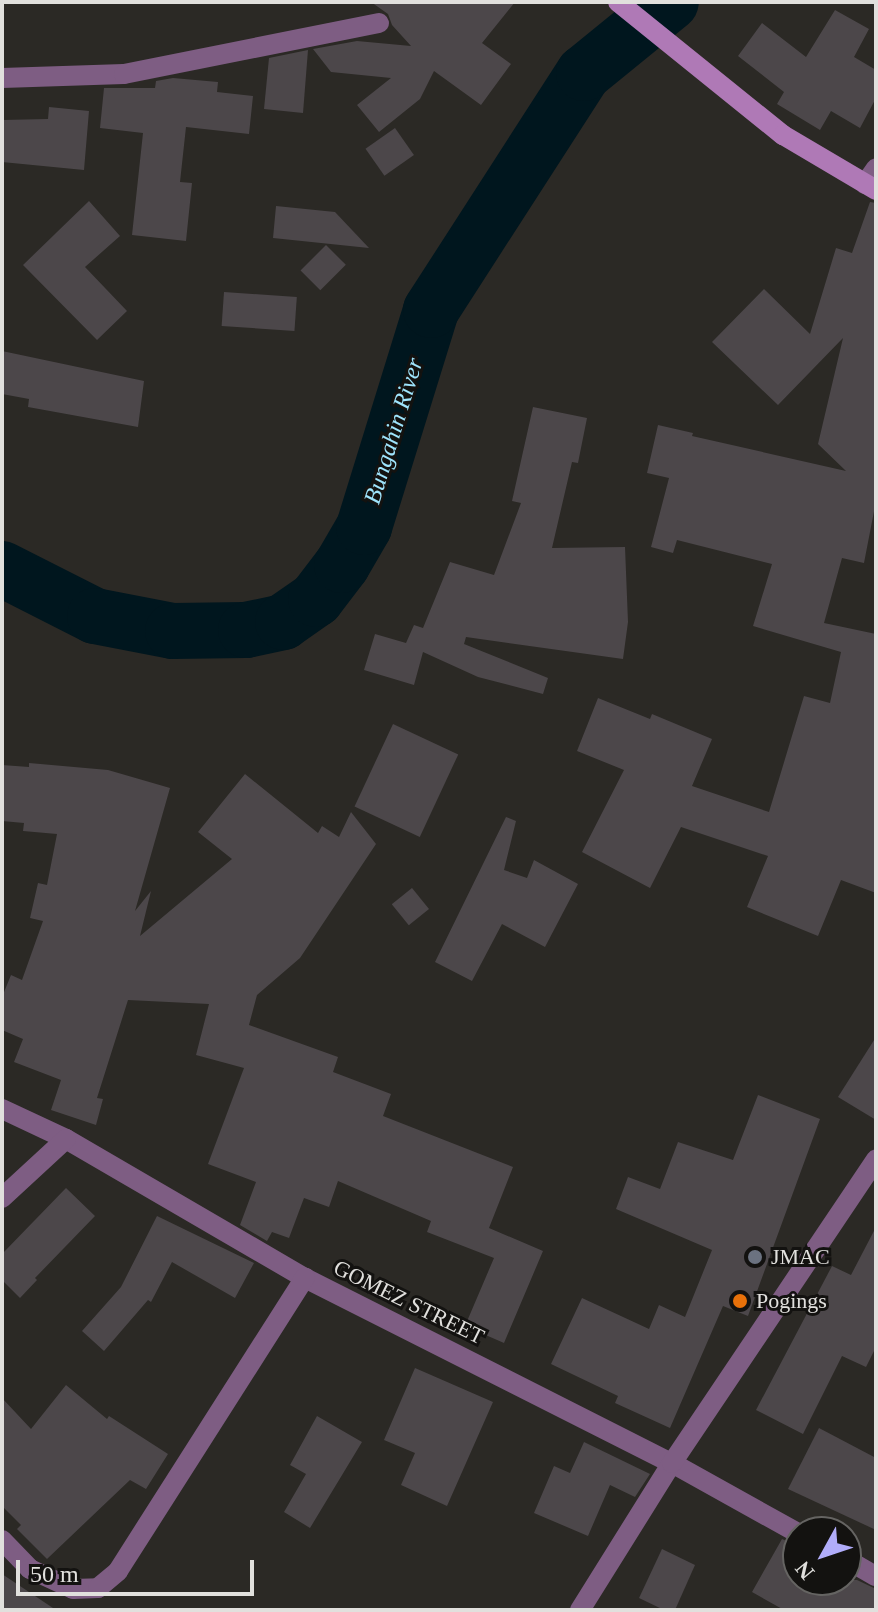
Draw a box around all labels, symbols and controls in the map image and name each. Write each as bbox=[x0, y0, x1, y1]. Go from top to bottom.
water label: Bungahin River bbox=[358, 354, 430, 508]
place label: JMAC bbox=[771, 1244, 830, 1270]
marker: JMAC bbox=[746, 1248, 764, 1266]
street label: GOMEZ STREET bbox=[329, 1254, 489, 1350]
place label: Pogings bbox=[756, 1288, 827, 1314]
marker: Pogings bbox=[731, 1292, 749, 1310]
north arrow bbox=[782, 1516, 862, 1596]
scale bar bbox=[20, 1544, 258, 1594]
text: N bbox=[790, 1556, 819, 1585]
text: 50 m bbox=[30, 1561, 79, 1587]

